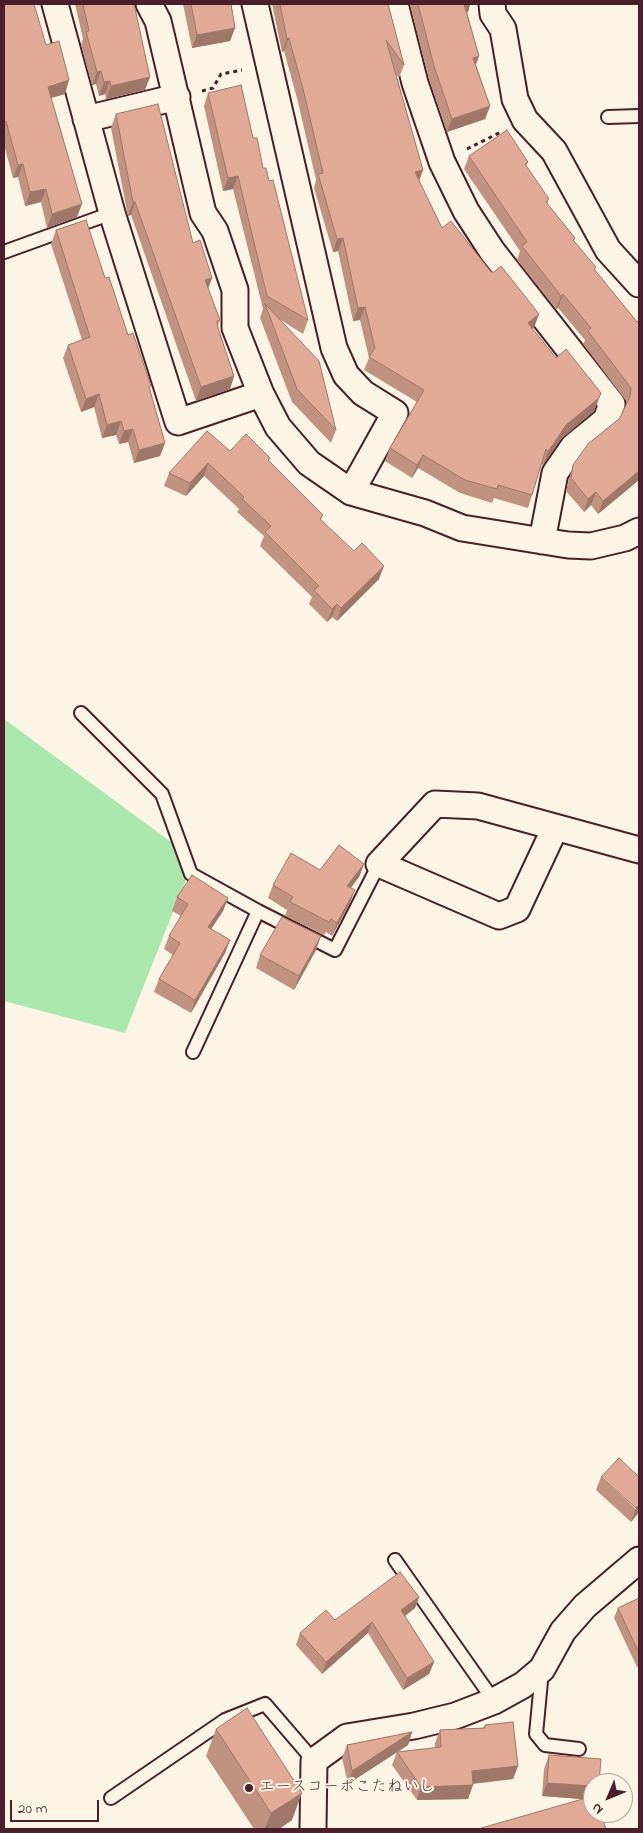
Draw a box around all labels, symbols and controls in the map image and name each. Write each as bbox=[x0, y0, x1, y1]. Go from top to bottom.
north arrow bbox=[583, 1773, 633, 1823]
place label: エースコーポこたねいし bbox=[259, 1778, 435, 1798]
marker: エースコーポこたねいし bbox=[243, 1782, 255, 1794]
scale bar bbox=[12, 1790, 101, 1822]
text: N bbox=[587, 1797, 609, 1819]
text: 20 m bbox=[18, 1798, 47, 1820]

